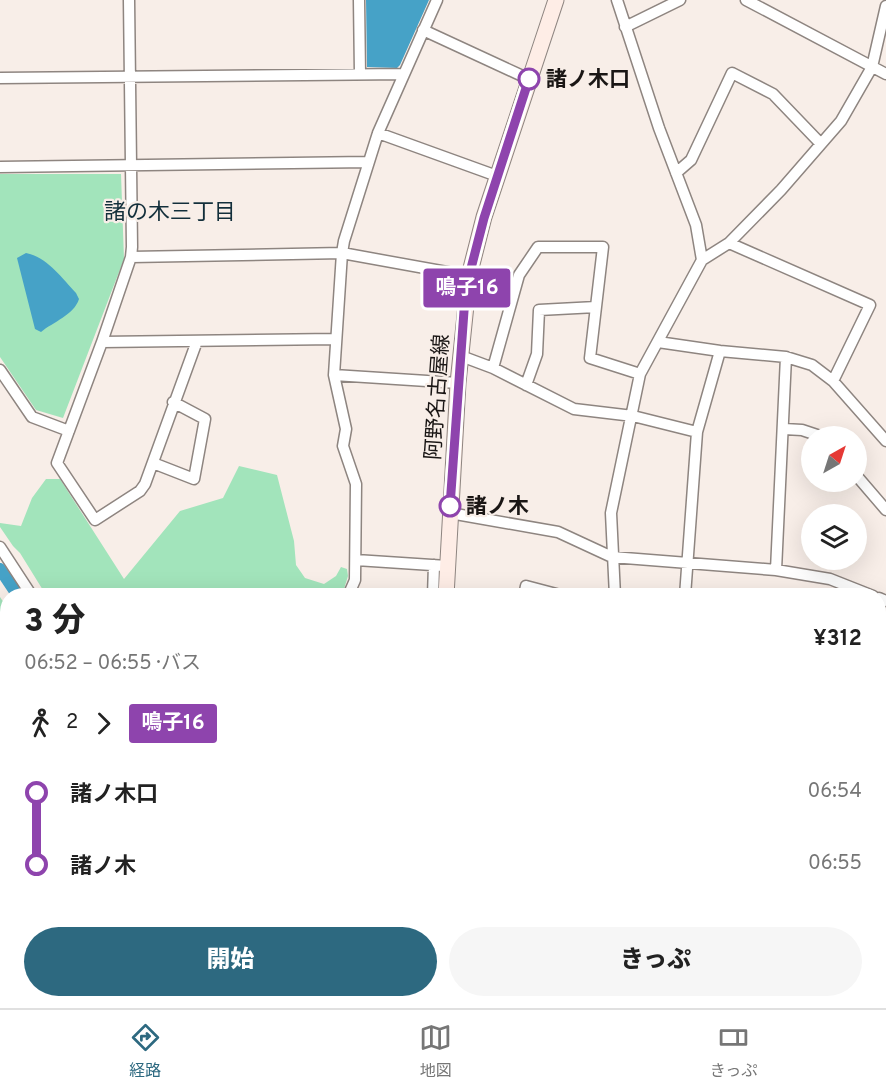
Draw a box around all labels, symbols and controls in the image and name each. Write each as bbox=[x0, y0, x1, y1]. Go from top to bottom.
place label: 諸ノ木口 bbox=[546, 67, 630, 94]
marker: 諸ノ木口 bbox=[518, 68, 540, 90]
district label: 諸の木三丁目 bbox=[104, 200, 236, 227]
line badge: 鳴子16 bbox=[425, 268, 509, 308]
text: 鳴子16 bbox=[435, 275, 499, 302]
street label: 阿野名古屋線 bbox=[421, 333, 456, 461]
north arrow bbox=[801, 426, 867, 492]
map controls bbox=[801, 426, 867, 570]
place label: 諸ノ木 bbox=[466, 494, 529, 521]
marker: 諸ノ木 bbox=[439, 495, 461, 517]
button: layers bbox=[801, 504, 867, 570]
text: 3 分 bbox=[24, 602, 85, 644]
text: ¥312 bbox=[813, 626, 862, 653]
text: 06:52 – 06:55 · バス bbox=[24, 651, 201, 677]
icon: walk bbox=[24, 707, 57, 740]
icon: forward bbox=[87, 707, 120, 740]
text: 2 bbox=[66, 710, 78, 736]
text: 鳴子16 bbox=[141, 710, 205, 737]
text: 06:54 bbox=[807, 779, 862, 805]
text: 諸ノ木口 bbox=[70, 782, 158, 809]
text: 06:55 bbox=[808, 851, 862, 877]
text: 諸ノ木 bbox=[70, 854, 136, 881]
button: 開始 bbox=[24, 927, 437, 996]
button: きっぷ bbox=[449, 927, 862, 996]
tab: 経路 bbox=[129, 1021, 162, 1082]
tab: 地図 bbox=[419, 1021, 452, 1082]
tab: きっぷ bbox=[710, 1021, 757, 1082]

